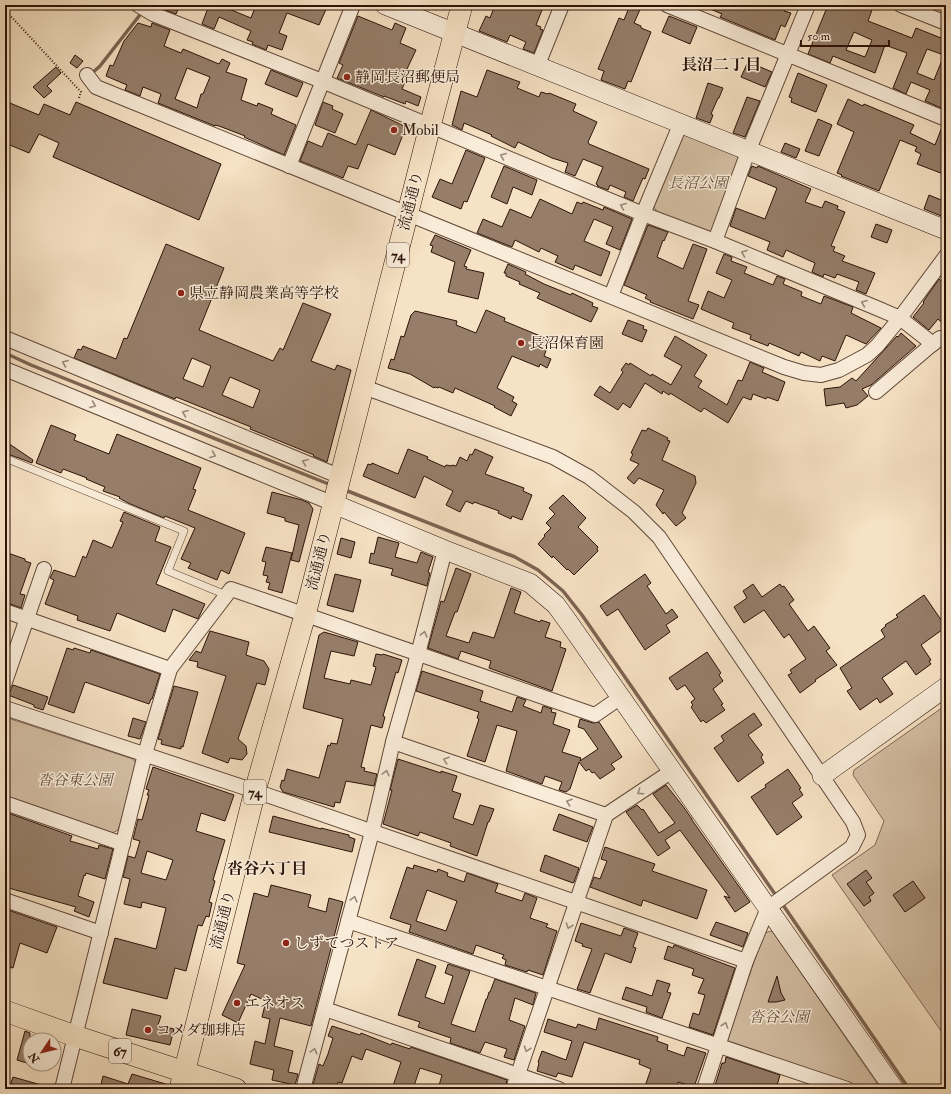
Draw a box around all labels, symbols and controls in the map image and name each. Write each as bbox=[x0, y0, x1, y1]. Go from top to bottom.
scale bar bbox=[801, 22, 889, 48]
text: 50 m bbox=[807, 29, 831, 44]
district label: 長沼二丁目 bbox=[681, 55, 761, 75]
place label: 静岡長沼郵便局 bbox=[355, 68, 460, 87]
marker: 静岡長沼郵便局 bbox=[342, 72, 352, 82]
place label: Mobil bbox=[402, 121, 439, 140]
marker: Mobil bbox=[389, 125, 399, 135]
one-way arrow bbox=[499, 153, 507, 161]
street label: 流通通り bbox=[395, 170, 427, 232]
park label: 長沼公園 bbox=[668, 174, 731, 193]
one-way arrow bbox=[620, 202, 627, 210]
road number: 74 bbox=[387, 243, 409, 267]
one-way arrow bbox=[741, 250, 749, 258]
place label: 県立静岡農業高等学校 bbox=[189, 284, 339, 303]
marker: 県立静岡農業高等学校 bbox=[176, 288, 186, 298]
one-way arrow bbox=[861, 299, 868, 307]
place label: 長沼保育園 bbox=[529, 334, 604, 353]
marker: 長沼保育園 bbox=[516, 338, 526, 348]
one-way arrow bbox=[61, 360, 69, 368]
one-way arrow bbox=[89, 401, 96, 409]
one-way arrow bbox=[181, 409, 188, 417]
one-way arrow bbox=[210, 450, 217, 458]
one-way arrow bbox=[301, 459, 308, 467]
street label: 流通通り bbox=[303, 530, 335, 592]
one-way arrow bbox=[419, 630, 427, 637]
one-way arrow bbox=[443, 756, 450, 765]
one-way arrow bbox=[381, 769, 390, 776]
park label: 沓谷東公園 bbox=[37, 771, 115, 790]
road number: 74 bbox=[244, 780, 266, 804]
one-way arrow bbox=[637, 788, 644, 795]
one-way arrow bbox=[566, 799, 573, 807]
district label: 沓谷六丁目 bbox=[227, 859, 307, 879]
street label: 流通通り bbox=[207, 889, 239, 951]
one-way arrow bbox=[349, 895, 358, 902]
one-way arrow bbox=[565, 923, 573, 930]
place label: しずてつストア bbox=[294, 934, 399, 953]
marker: しずてつストア bbox=[281, 938, 291, 948]
place label: エネオス bbox=[245, 994, 305, 1013]
marker: エネオス bbox=[232, 998, 242, 1008]
park label: 沓谷公園 bbox=[749, 1008, 812, 1027]
place label: コメダ珈琲店 bbox=[156, 1021, 246, 1040]
one-way arrow bbox=[720, 1022, 728, 1029]
marker: コメダ珈琲店 bbox=[143, 1025, 153, 1035]
north arrow bbox=[22, 1032, 62, 1072]
road number: 67 bbox=[109, 1039, 131, 1063]
one-way arrow bbox=[523, 1046, 532, 1053]
one-way arrow bbox=[309, 1048, 317, 1055]
text: N bbox=[25, 1049, 43, 1066]

